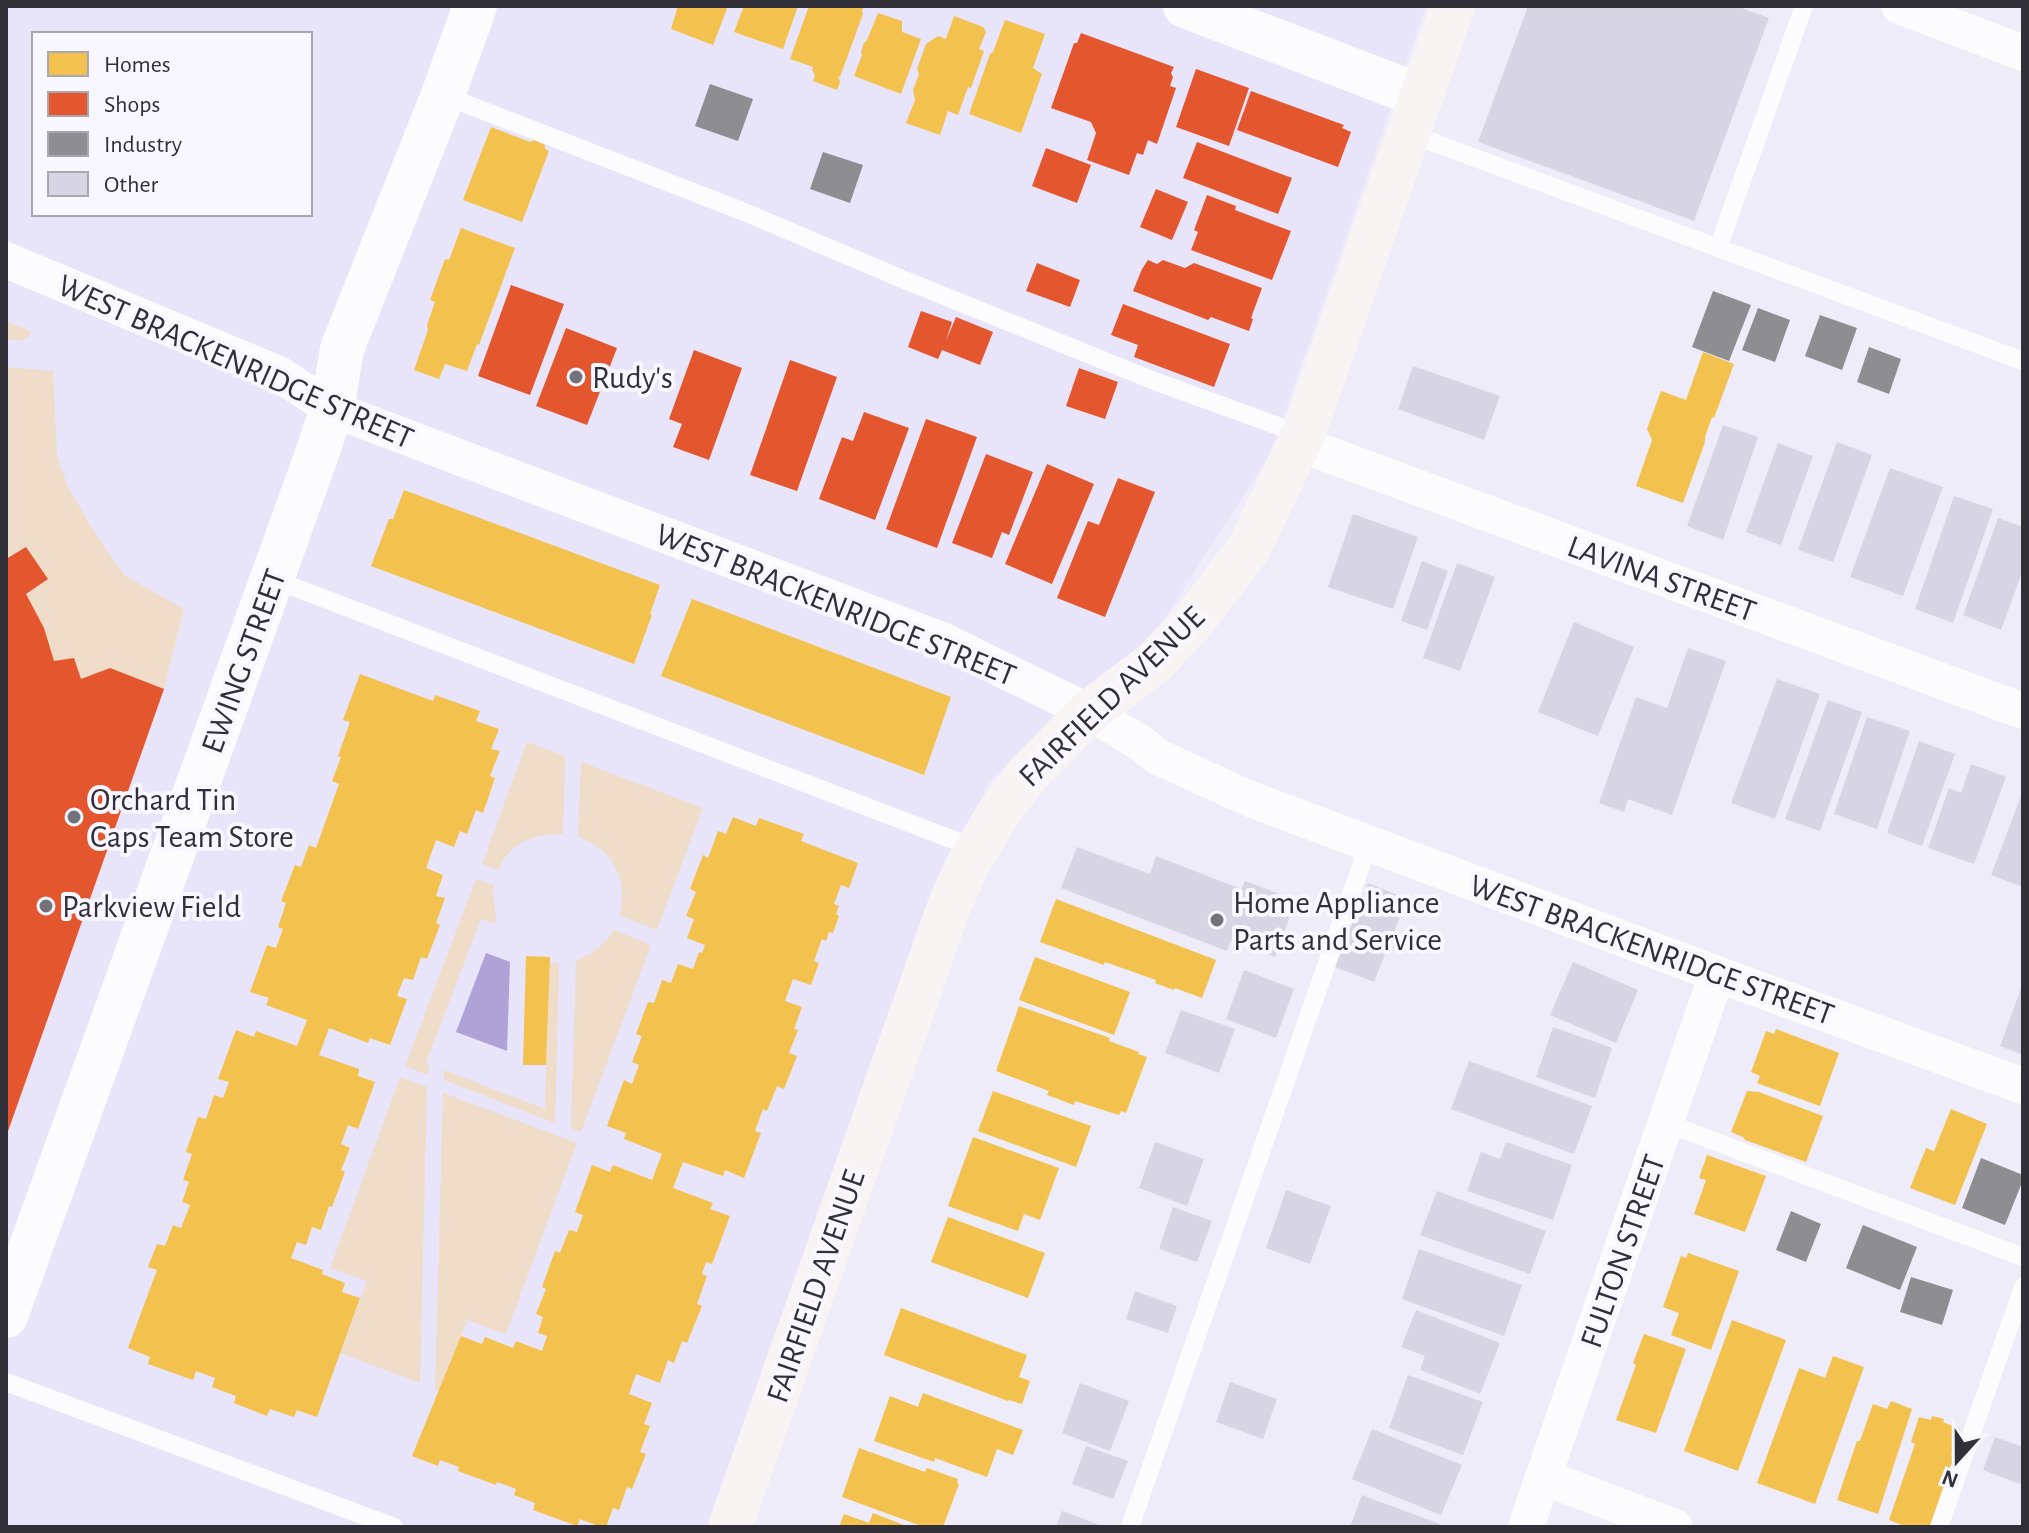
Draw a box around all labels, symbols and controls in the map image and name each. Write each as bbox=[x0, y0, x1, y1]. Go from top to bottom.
legend bbox=[32, 32, 312, 216]
text: Homes bbox=[104, 53, 171, 77]
text: Shops bbox=[104, 93, 160, 117]
text: Industry bbox=[104, 133, 182, 157]
text: Other bbox=[104, 173, 158, 197]
street label: WEST BRACKENRIDGE STREET bbox=[53, 269, 418, 455]
place label: Rudy's bbox=[592, 362, 673, 394]
marker: Rudy's bbox=[567, 368, 585, 386]
street label: WEST BRACKENRIDGE STREET bbox=[651, 518, 1021, 692]
street label: LAVINA STREET bbox=[1563, 530, 1760, 628]
street label: EWING STREET bbox=[196, 565, 292, 757]
street label: FAIRFIELD AVENUE bbox=[1013, 601, 1210, 793]
place label: Orchard Tin Caps Team Store bbox=[90, 784, 294, 853]
marker: Orchard Tin Caps Team Store bbox=[65, 808, 83, 826]
street label: WEST BRACKENRIDGE STREET bbox=[1465, 869, 1839, 1031]
place label: Home Appliance Parts and Service bbox=[1233, 887, 1442, 956]
place label: Parkview Field bbox=[62, 891, 241, 923]
marker: Parkview Field bbox=[37, 897, 55, 915]
marker: Home Appliance Parts and Service bbox=[1208, 911, 1226, 929]
street label: FULTON STREET bbox=[1575, 1150, 1671, 1352]
street label: FAIRFIELD AVENUE bbox=[761, 1166, 871, 1407]
north arrow bbox=[1917, 1421, 1997, 1501]
text: N bbox=[1939, 1466, 1961, 1492]

